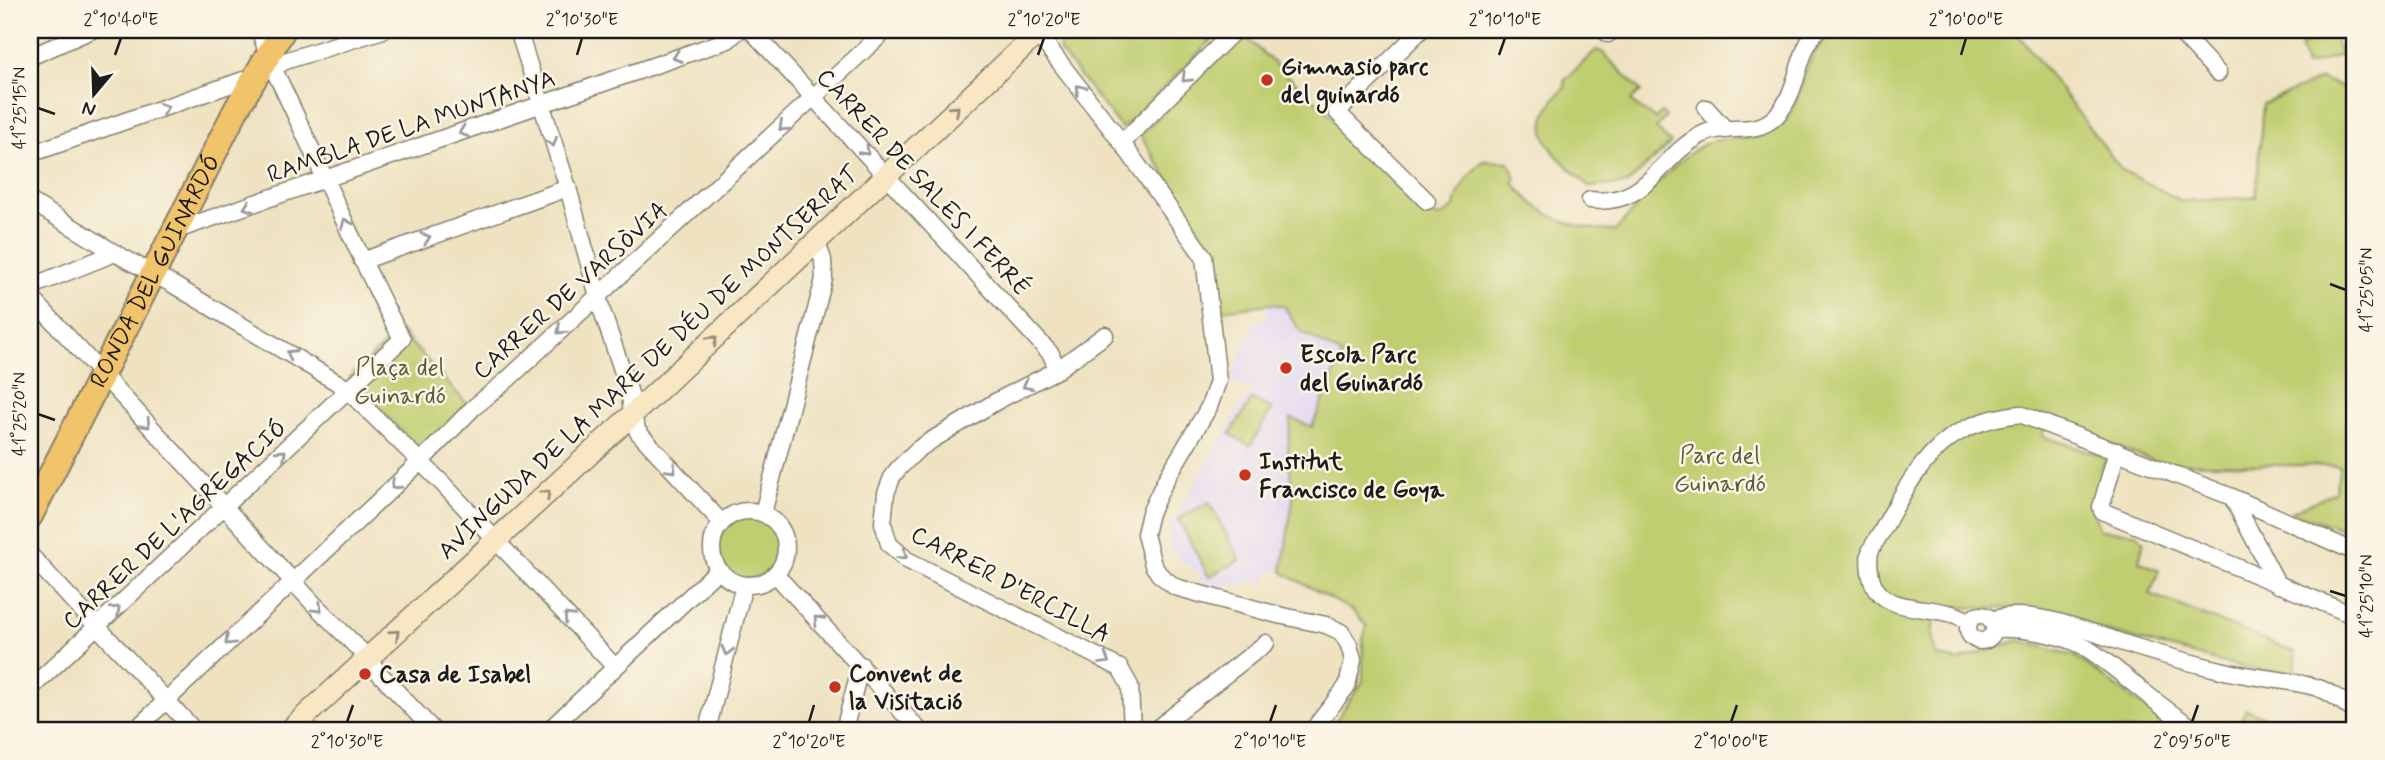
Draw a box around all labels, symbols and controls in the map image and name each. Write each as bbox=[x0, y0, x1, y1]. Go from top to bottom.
text: 2°10'40"E bbox=[84, 8, 158, 32]
text: 2°10'30"E bbox=[546, 8, 618, 32]
text: 2°10'20"E bbox=[1007, 8, 1081, 32]
text: 2°10'10"E bbox=[1469, 8, 1541, 32]
text: 2°10'00"E bbox=[1929, 8, 2003, 32]
one-way arrow bbox=[672, 49, 684, 63]
place label: Gimnasio parc del guinardó bbox=[1281, 52, 1429, 114]
north arrow bbox=[60, 60, 130, 130]
street label: CARRER DE SALES I FERRÉ bbox=[809, 61, 1038, 304]
street label: RAMBLA DE LA MUNTANYA bbox=[263, 63, 560, 191]
text: 41°25'15"N bbox=[8, 67, 32, 149]
one-way arrow bbox=[1182, 70, 1195, 83]
marker: Gimnasio parc del guinardó bbox=[1259, 72, 1275, 88]
one-way arrow bbox=[1075, 84, 1088, 96]
text: N bbox=[79, 95, 99, 123]
one-way arrow bbox=[157, 102, 169, 116]
one-way arrow bbox=[947, 106, 960, 119]
one-way arrow bbox=[778, 118, 791, 131]
one-way arrow bbox=[457, 124, 469, 138]
one-way arrow bbox=[544, 135, 559, 147]
one-way arrow bbox=[856, 143, 869, 156]
street label: RONDA DEL GUINARDÓ bbox=[84, 150, 228, 393]
street label: AVINGUDA DE LA MARE DE DÉU DE MONTSERRAT bbox=[431, 157, 866, 567]
street label: CARRER DE VARSÒVIA bbox=[467, 195, 675, 387]
one-way arrow bbox=[242, 199, 255, 213]
one-way arrow bbox=[340, 218, 354, 230]
one-way arrow bbox=[420, 232, 432, 246]
text: 41°25'05"N bbox=[2355, 248, 2379, 332]
one-way arrow bbox=[556, 321, 569, 334]
one-way arrow bbox=[705, 335, 718, 348]
place label: Escola Parc del Guinardó bbox=[1300, 340, 1423, 399]
one-way arrow bbox=[285, 349, 298, 362]
park label: Plaça del Guinardó bbox=[354, 353, 446, 412]
marker: Escola Parc del Guinardó bbox=[1278, 360, 1294, 376]
text: 41°25'20"N bbox=[8, 372, 32, 456]
one-way arrow bbox=[1022, 376, 1035, 390]
street label: CARRER DE L'AGREGACIÓ bbox=[57, 413, 293, 637]
one-way arrow bbox=[138, 416, 151, 429]
park label: Parc del Guinardó bbox=[1674, 441, 1766, 500]
place label: Institut Francisco de Goya bbox=[1259, 447, 1444, 506]
one-way arrow bbox=[274, 450, 287, 463]
one-way arrow bbox=[664, 461, 676, 474]
marker: Institut Francisco de Goya bbox=[1237, 467, 1253, 483]
one-way arrow bbox=[390, 477, 403, 489]
one-way arrow bbox=[538, 490, 551, 502]
street label: CARRER D'ERCILLA bbox=[905, 520, 1115, 651]
one-way arrow bbox=[896, 547, 908, 560]
text: 41°25'10"N bbox=[2355, 554, 2379, 638]
one-way arrow bbox=[310, 600, 323, 613]
one-way arrow bbox=[108, 605, 121, 618]
one-way arrow bbox=[564, 612, 577, 625]
one-way arrow bbox=[814, 615, 826, 628]
one-way arrow bbox=[386, 630, 399, 643]
one-way arrow bbox=[225, 633, 238, 646]
one-way arrow bbox=[721, 645, 735, 657]
one-way arrow bbox=[1097, 652, 1110, 665]
place label: Convent de la Visitació bbox=[849, 659, 963, 718]
place label: Casa de Isabel bbox=[379, 660, 531, 691]
marker: Casa de Isabel bbox=[357, 666, 373, 682]
marker: Convent de la Visitació bbox=[827, 679, 843, 695]
text: 2°10'30"E bbox=[311, 730, 383, 754]
text: 2°10'20"E bbox=[772, 730, 846, 754]
text: 2°10'10"E bbox=[1234, 730, 1306, 754]
text: 2°10'00"E bbox=[1694, 730, 1768, 754]
text: 2°09'50"E bbox=[2153, 730, 2231, 754]

